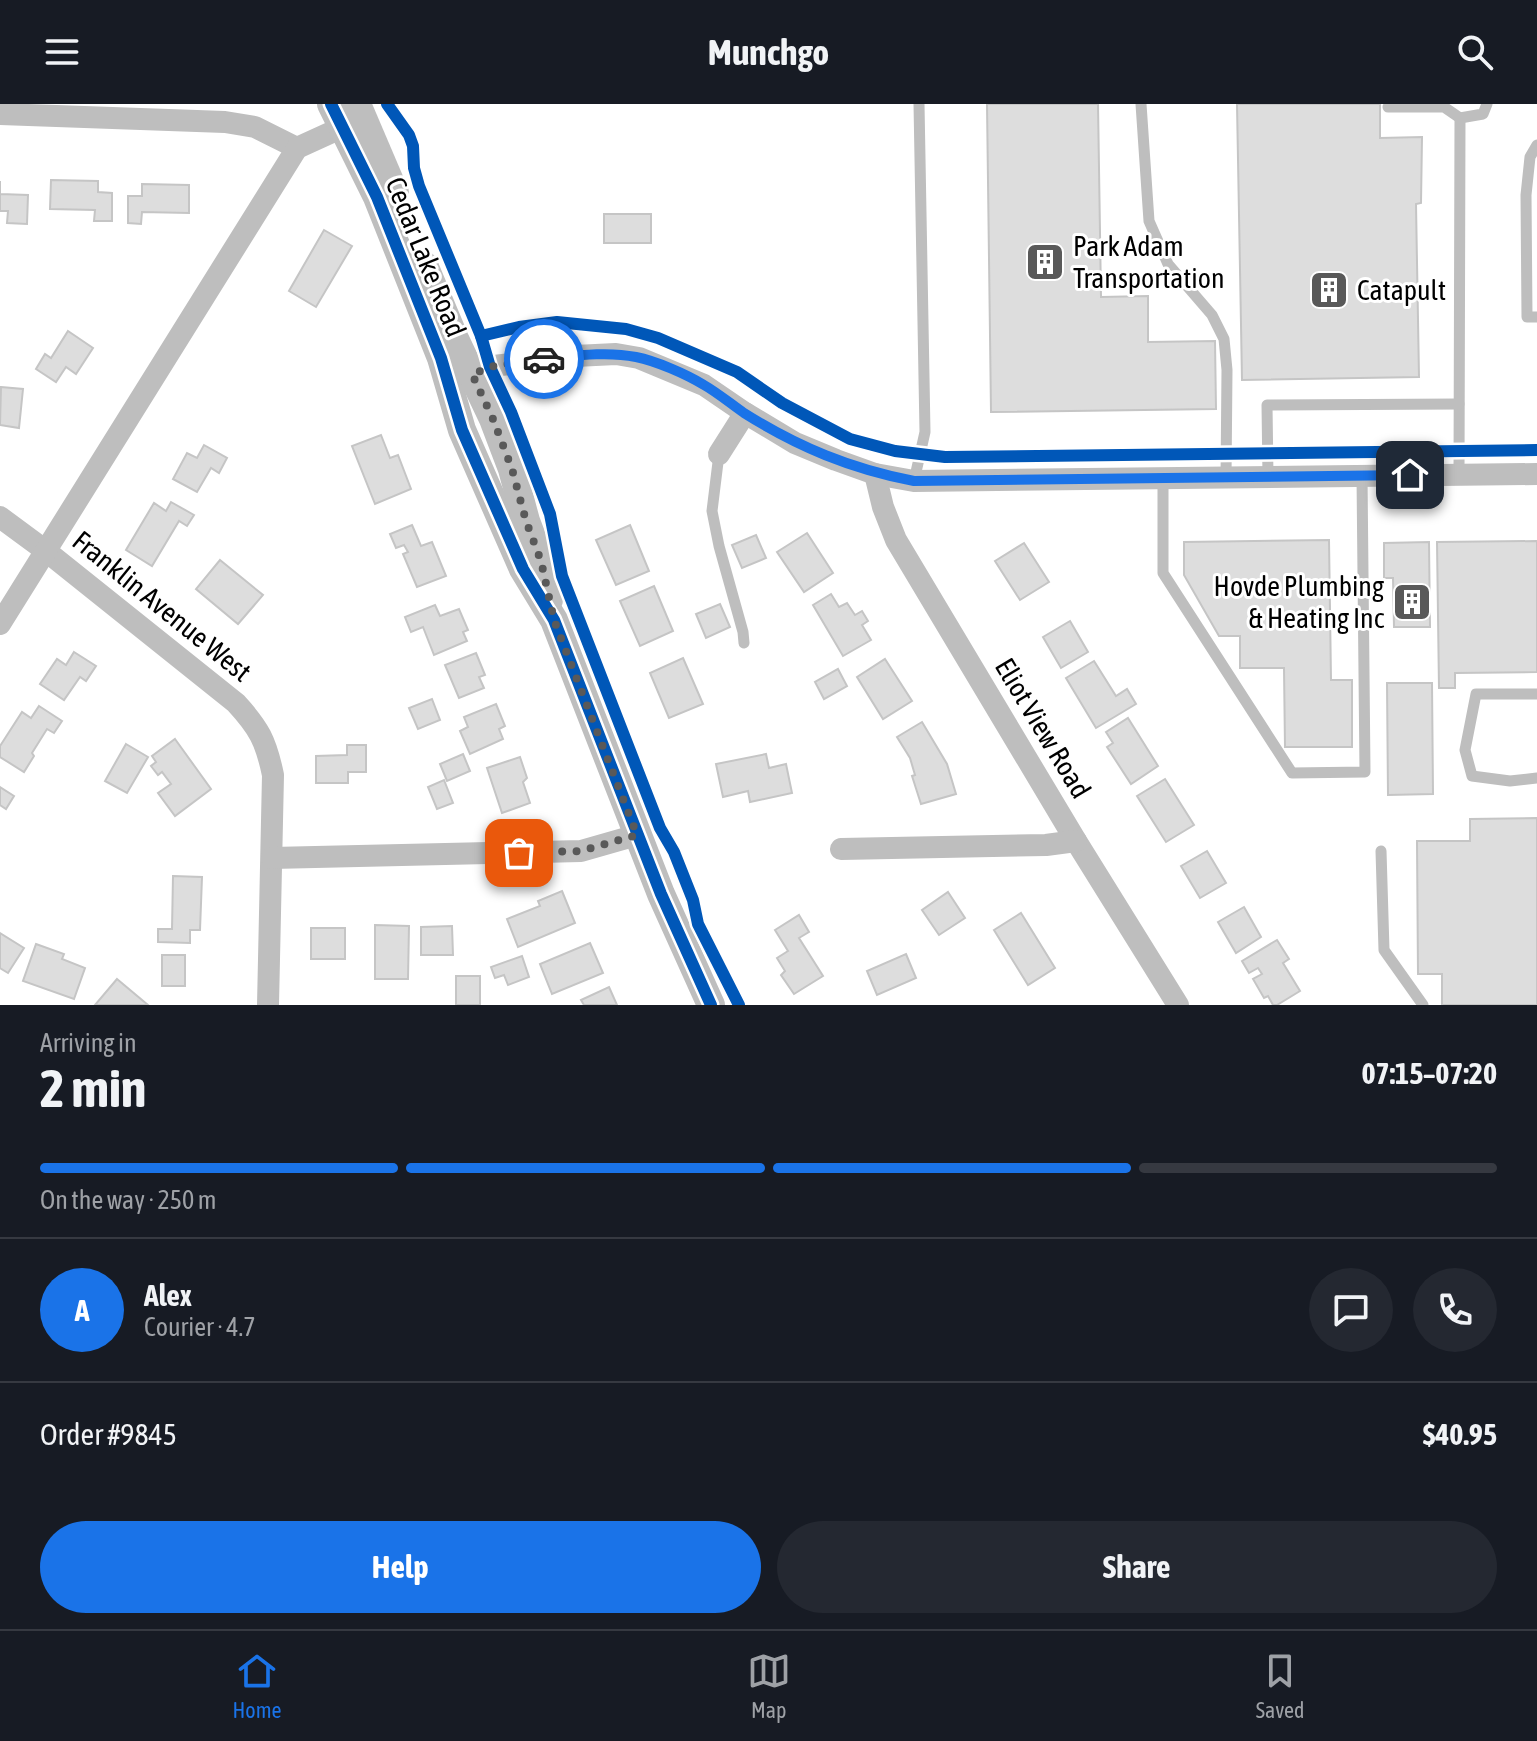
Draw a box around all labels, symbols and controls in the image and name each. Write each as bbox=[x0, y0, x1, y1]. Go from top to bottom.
icon: menu bbox=[40, 30, 84, 74]
icon: search bbox=[1453, 30, 1497, 74]
text: Munchgo bbox=[708, 31, 829, 73]
street label: Cedar Lake Road bbox=[379, 173, 473, 341]
place label: Park Adam Transportation bbox=[1073, 230, 1225, 294]
building icon: Park Adam Transportation bbox=[1024, 241, 1066, 283]
building icon: Catapult bbox=[1308, 269, 1350, 311]
place label: Catapult bbox=[1357, 274, 1446, 306]
courier bbox=[504, 319, 584, 399]
icon: car bbox=[522, 337, 566, 381]
pin bbox=[1376, 441, 1444, 509]
icon: home bbox=[1388, 453, 1432, 497]
street label: Franklin Avenue West bbox=[66, 524, 258, 688]
place label: Hovde Plumbing & Heating Inc bbox=[1214, 570, 1385, 634]
building icon: Hovde Plumbing & Heating Inc bbox=[1391, 581, 1433, 623]
street label: Eliot View Road bbox=[989, 652, 1097, 804]
pin bbox=[485, 819, 553, 887]
icon: bag bbox=[497, 831, 541, 875]
text: Arriving in bbox=[40, 1028, 137, 1058]
text: 07:15–07:20 bbox=[1362, 1056, 1497, 1090]
text: 2 min bbox=[40, 1058, 146, 1118]
text: On the way · 250 m bbox=[40, 1185, 217, 1215]
button: chat bbox=[1309, 1268, 1393, 1352]
button: phone bbox=[1413, 1268, 1497, 1352]
text: Alex bbox=[144, 1278, 192, 1312]
text: A bbox=[75, 1293, 89, 1327]
text: Courier · 4.7 bbox=[144, 1312, 255, 1342]
text: Order #9845 bbox=[40, 1417, 177, 1451]
text: $40.95 bbox=[1423, 1417, 1497, 1451]
button: Help bbox=[40, 1521, 761, 1613]
button: Share bbox=[777, 1521, 1497, 1613]
tab: Home bbox=[233, 1649, 282, 1723]
tab: Map bbox=[747, 1649, 791, 1723]
tab: Saved bbox=[1256, 1649, 1304, 1723]

